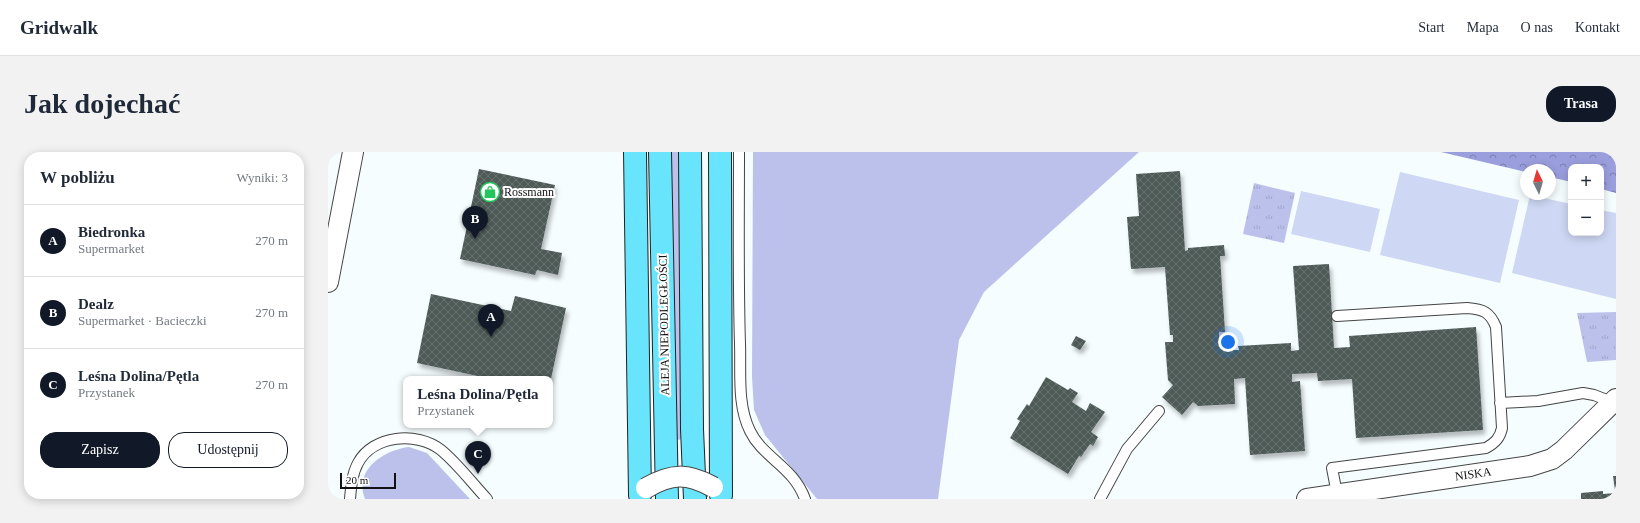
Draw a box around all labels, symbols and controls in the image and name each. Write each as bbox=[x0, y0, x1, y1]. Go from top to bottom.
text: Gridwalk bbox=[20, 17, 98, 38]
text: Start bbox=[1418, 20, 1445, 35]
text: Mapa bbox=[1467, 20, 1499, 35]
text: O nas bbox=[1521, 20, 1553, 35]
text: Kontakt bbox=[1575, 20, 1620, 35]
button: Trasa bbox=[1546, 86, 1616, 122]
text: Jak dojechać bbox=[24, 88, 180, 119]
north arrow bbox=[1520, 164, 1556, 200]
map controls bbox=[1568, 164, 1604, 236]
button: + bbox=[1568, 164, 1604, 200]
text: W pobliżu bbox=[40, 168, 115, 187]
text: Wyniki: 3 bbox=[236, 170, 288, 185]
shop icon: Rossmann bbox=[479, 181, 501, 203]
place label: Rossmann bbox=[504, 185, 554, 199]
button: − bbox=[1568, 200, 1604, 236]
pin: B bbox=[462, 206, 488, 239]
text: Biedronka bbox=[78, 224, 145, 240]
text: A bbox=[48, 233, 58, 248]
text: 270 m bbox=[255, 233, 288, 248]
text: Supermarket bbox=[78, 241, 144, 256]
street label: ALEJA NIEPODLEGŁOŚCI bbox=[656, 254, 672, 396]
text: Dealz bbox=[78, 296, 114, 312]
pin: A bbox=[478, 304, 504, 337]
text: B bbox=[49, 305, 57, 320]
text: 270 m bbox=[255, 305, 288, 320]
text: Supermarket · Bacieczki bbox=[78, 313, 207, 328]
your location bbox=[1218, 332, 1238, 352]
text: Leśna Dolina/Pętla bbox=[78, 368, 199, 384]
popup bbox=[403, 376, 553, 428]
text: C bbox=[48, 377, 58, 392]
text: 270 m bbox=[255, 377, 288, 392]
text: Przystanek bbox=[78, 385, 135, 400]
text: Leśna Dolina/Pętla bbox=[417, 386, 539, 402]
text: Przystanek bbox=[417, 403, 474, 418]
button: Zapisz bbox=[40, 432, 160, 468]
button: Udostępnij bbox=[168, 432, 288, 468]
pin: C bbox=[465, 441, 491, 474]
street label: NISKA bbox=[1454, 464, 1492, 483]
scale bar bbox=[340, 471, 396, 490]
text: 20 m bbox=[346, 474, 368, 486]

